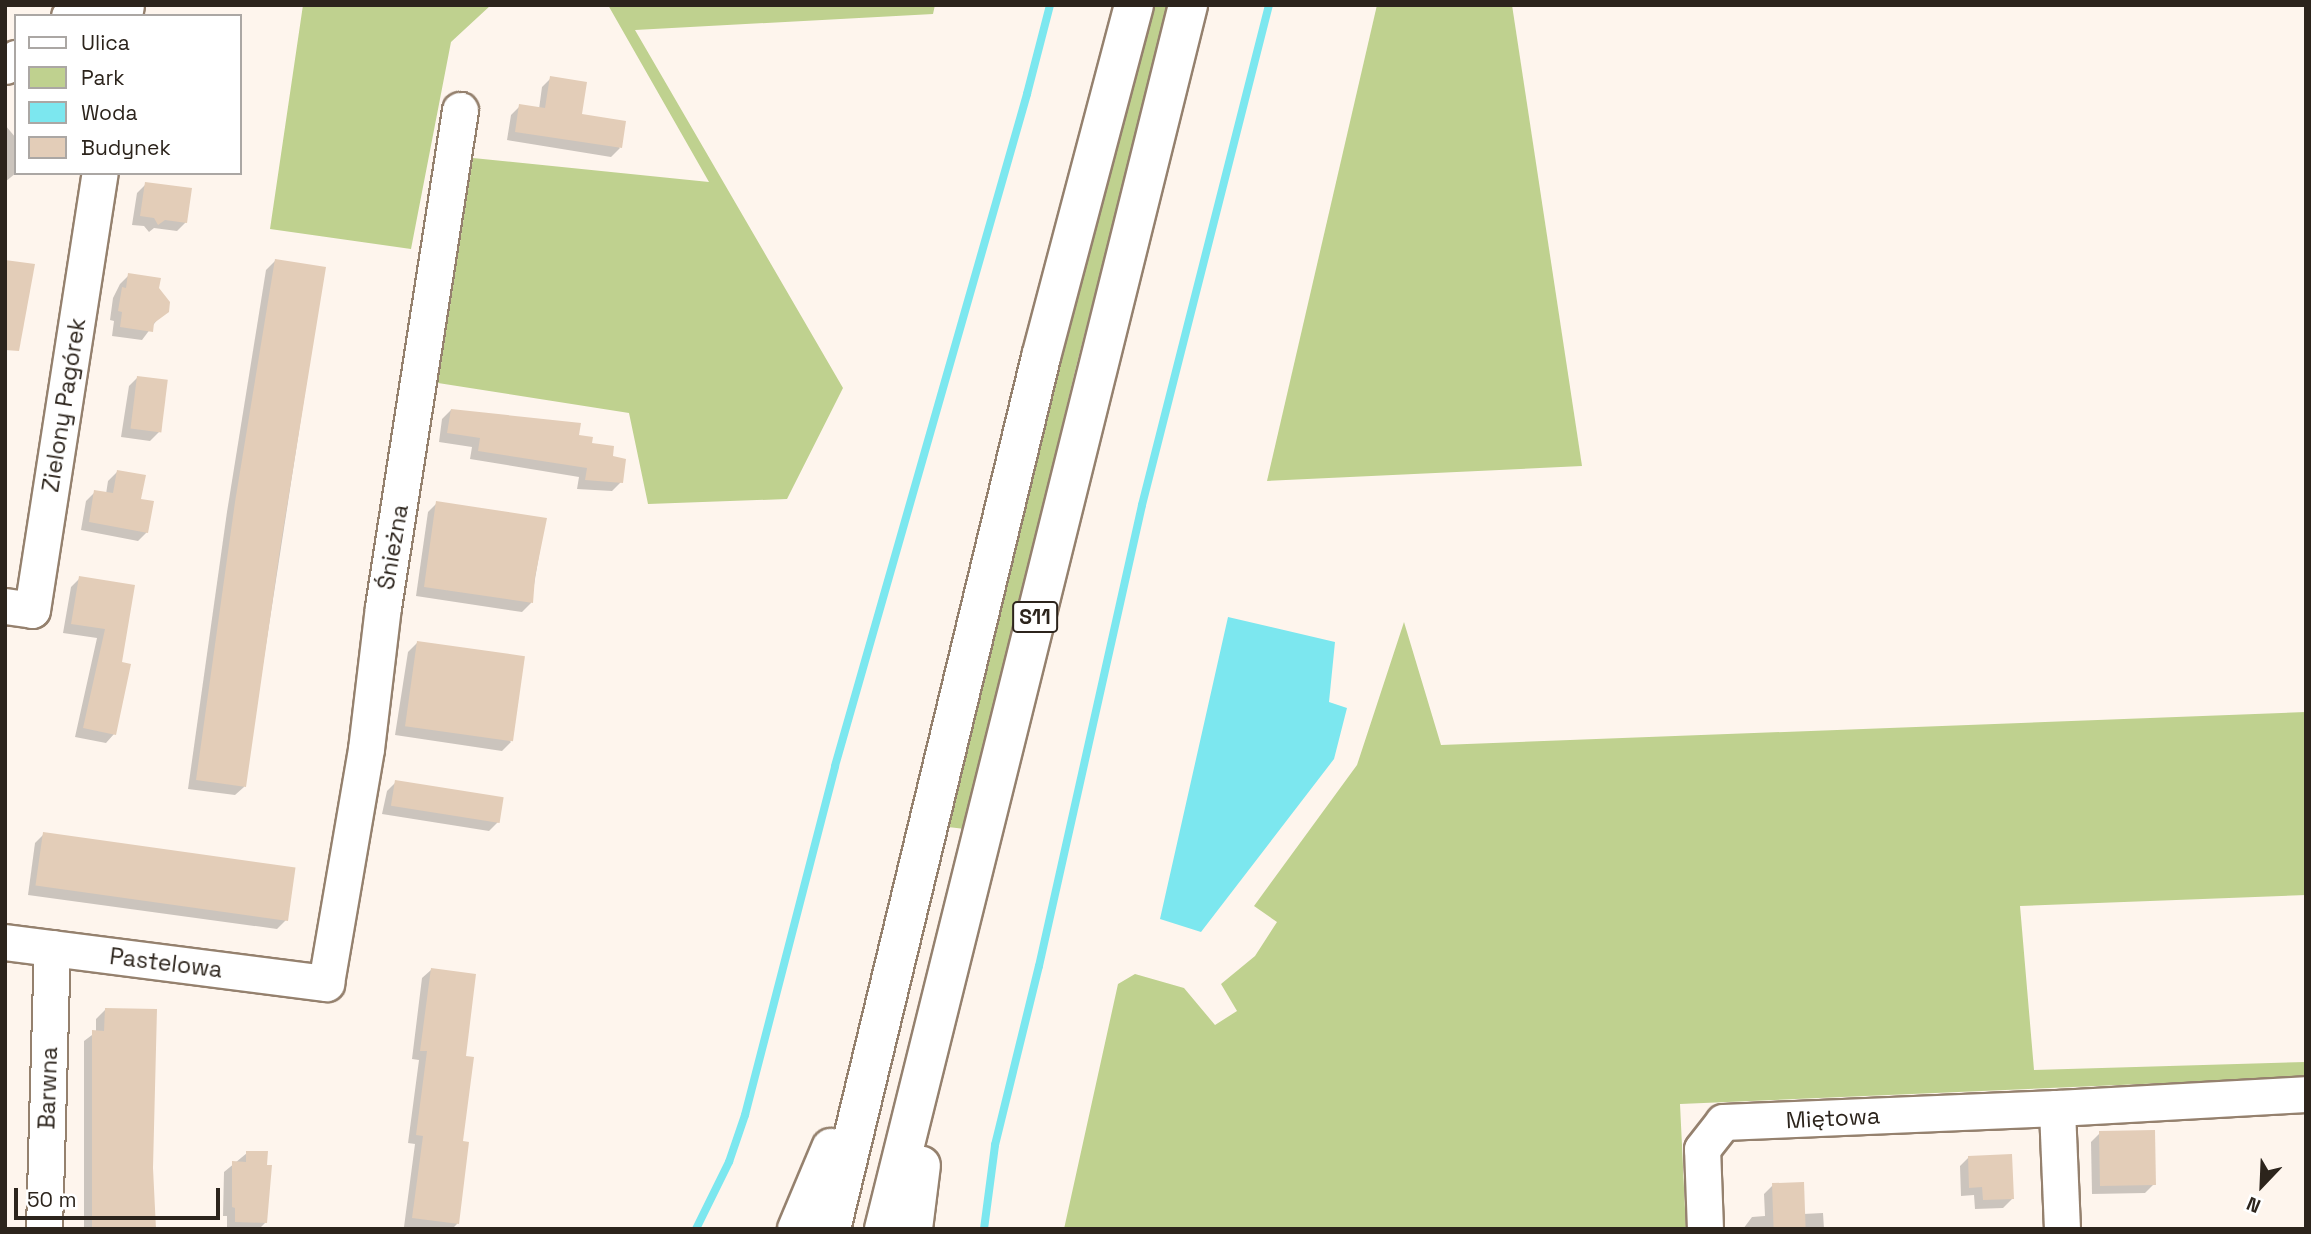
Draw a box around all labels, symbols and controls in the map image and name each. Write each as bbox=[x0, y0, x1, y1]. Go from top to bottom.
legend bbox=[14, 14, 242, 175]
text: Ulica bbox=[81, 29, 130, 56]
text: Park bbox=[81, 64, 125, 91]
text: Woda bbox=[81, 99, 138, 126]
text: Budynek bbox=[81, 134, 171, 161]
street label: Zielony Pagórek bbox=[37, 316, 91, 494]
street label: Śnieżna bbox=[372, 502, 414, 592]
road number: S11 bbox=[1010, 600, 1060, 634]
street label: Pastelowa bbox=[108, 942, 224, 984]
street label: Barwna bbox=[33, 1046, 63, 1130]
street label: Miętowa bbox=[1785, 1102, 1881, 1134]
north arrow bbox=[2227, 1150, 2297, 1220]
scale bar bbox=[18, 1174, 224, 1218]
text: 50 m bbox=[27, 1186, 77, 1213]
text: N bbox=[2243, 1191, 2264, 1219]

